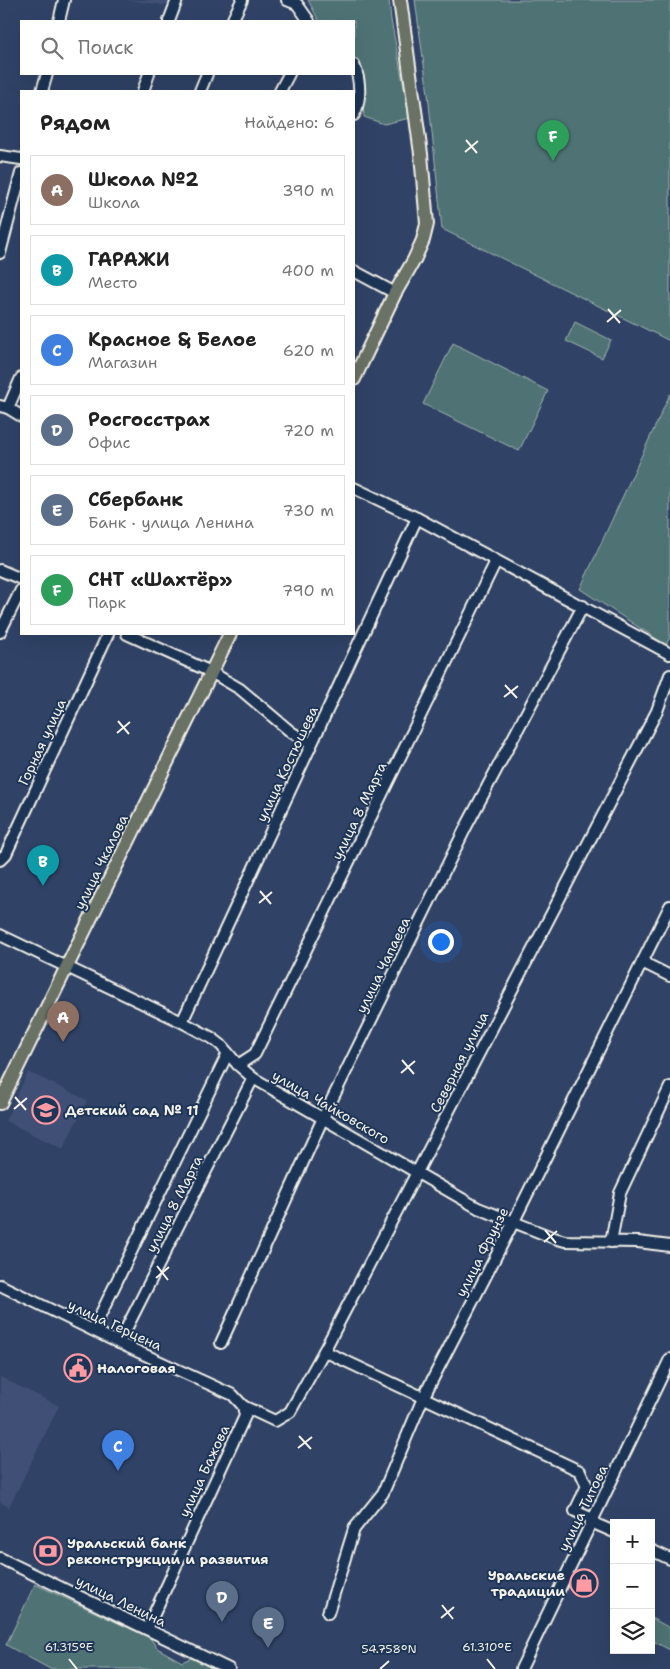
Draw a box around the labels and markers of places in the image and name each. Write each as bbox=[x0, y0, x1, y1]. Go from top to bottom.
pin: F bbox=[537, 120, 569, 161]
pin: B bbox=[27, 845, 59, 886]
pin: A bbox=[47, 1001, 79, 1042]
school or university icon: Детский сад № 11 bbox=[31, 1095, 61, 1125]
place label: Детский сад № 11 bbox=[65, 1101, 199, 1119]
public building icon: Налоговая bbox=[63, 1353, 93, 1383]
place label: Налоговая bbox=[97, 1359, 176, 1377]
pin: C bbox=[102, 1430, 134, 1471]
place label: Уральский банк реконструкции и развития bbox=[67, 1534, 269, 1568]
bank icon: Уральский банк реконструкции и развития bbox=[33, 1536, 63, 1566]
place label: Уральские традиции bbox=[488, 1566, 565, 1600]
shop icon: Уральские традиции bbox=[569, 1568, 599, 1598]
pin: D bbox=[206, 1581, 238, 1622]
pin: E bbox=[252, 1607, 284, 1648]

